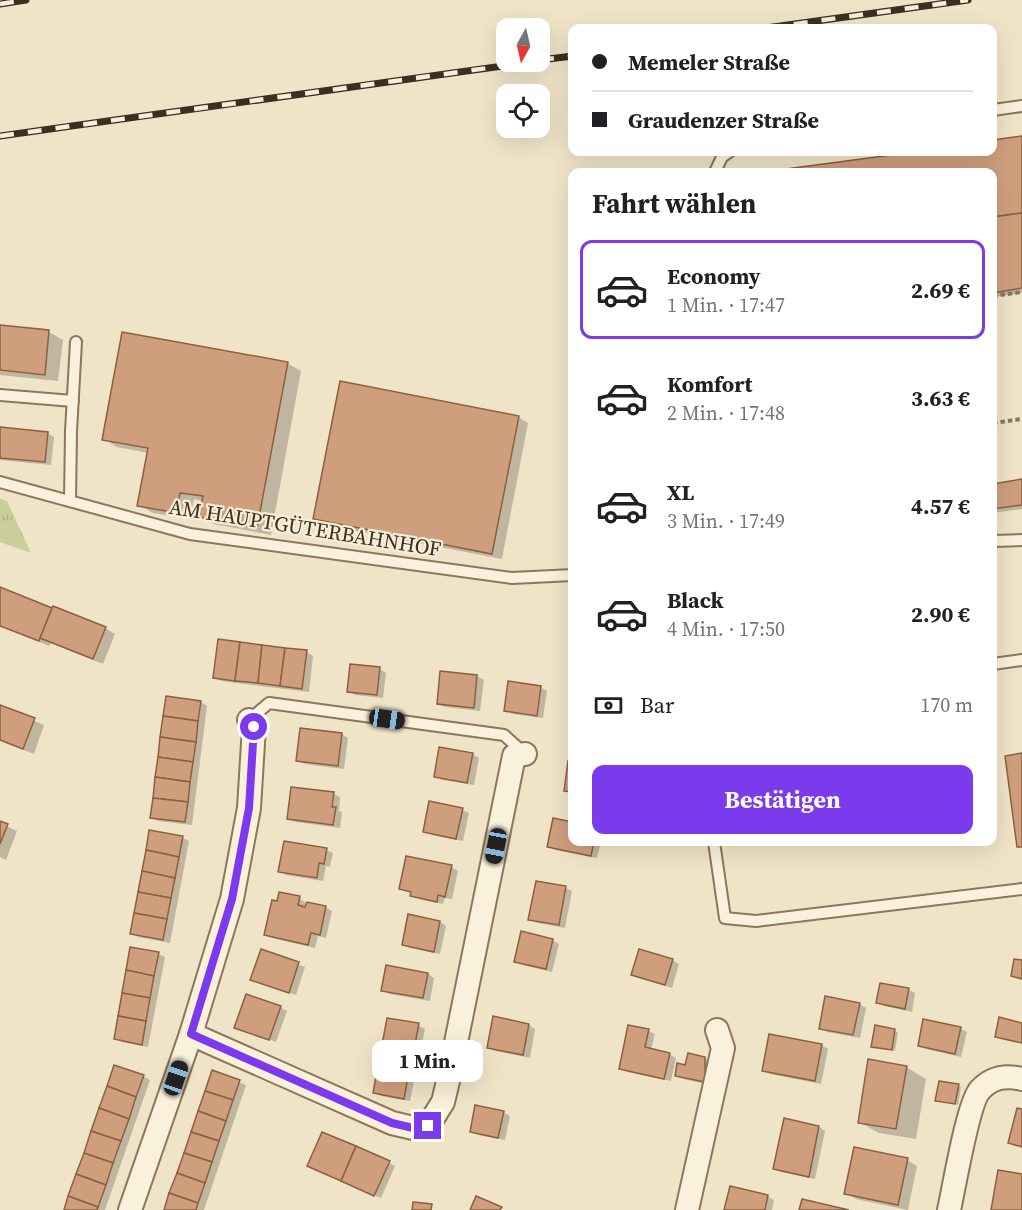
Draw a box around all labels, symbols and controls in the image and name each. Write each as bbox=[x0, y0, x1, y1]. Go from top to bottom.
north arrow bbox=[496, 18, 550, 72]
map controls bbox=[496, 18, 550, 138]
text: Memeler Straße bbox=[628, 47, 790, 77]
button: locate bbox=[496, 84, 550, 138]
text: Graudenzer Straße bbox=[628, 105, 819, 135]
text: Fahrt wählen bbox=[592, 185, 756, 222]
text: Economy bbox=[667, 261, 761, 291]
icon: car bbox=[595, 263, 649, 317]
text: 2.69 € bbox=[911, 275, 970, 305]
text: 1 Min. · 17:47 bbox=[667, 291, 785, 319]
text: Komfort bbox=[667, 369, 752, 399]
icon: car bbox=[595, 371, 649, 425]
text: 3.63 € bbox=[911, 383, 970, 413]
text: 2 Min. · 17:48 bbox=[667, 399, 785, 427]
text: XL bbox=[667, 477, 694, 507]
icon: car bbox=[595, 479, 649, 533]
text: 4.57 € bbox=[911, 491, 970, 521]
street label: AM HAUPTGÜTERBAHNHOF bbox=[167, 492, 443, 563]
text: 3 Min. · 17:49 bbox=[667, 507, 785, 535]
text: Black bbox=[667, 585, 724, 615]
icon: car bbox=[595, 587, 649, 641]
text: 2.90 € bbox=[911, 599, 970, 629]
text: 4 Min. · 17:50 bbox=[667, 615, 785, 643]
icon: cash bbox=[592, 689, 625, 722]
text: Bar bbox=[640, 690, 674, 720]
text: 170 m bbox=[920, 691, 973, 719]
car bbox=[368, 708, 406, 730]
route start bbox=[240, 713, 267, 740]
button: Bestätigen bbox=[592, 765, 973, 834]
car bbox=[484, 827, 508, 865]
callout: 1 Min. bbox=[372, 1039, 484, 1081]
text: 1 Min. bbox=[399, 1047, 456, 1075]
car bbox=[162, 1058, 190, 1098]
route end bbox=[414, 1112, 441, 1139]

